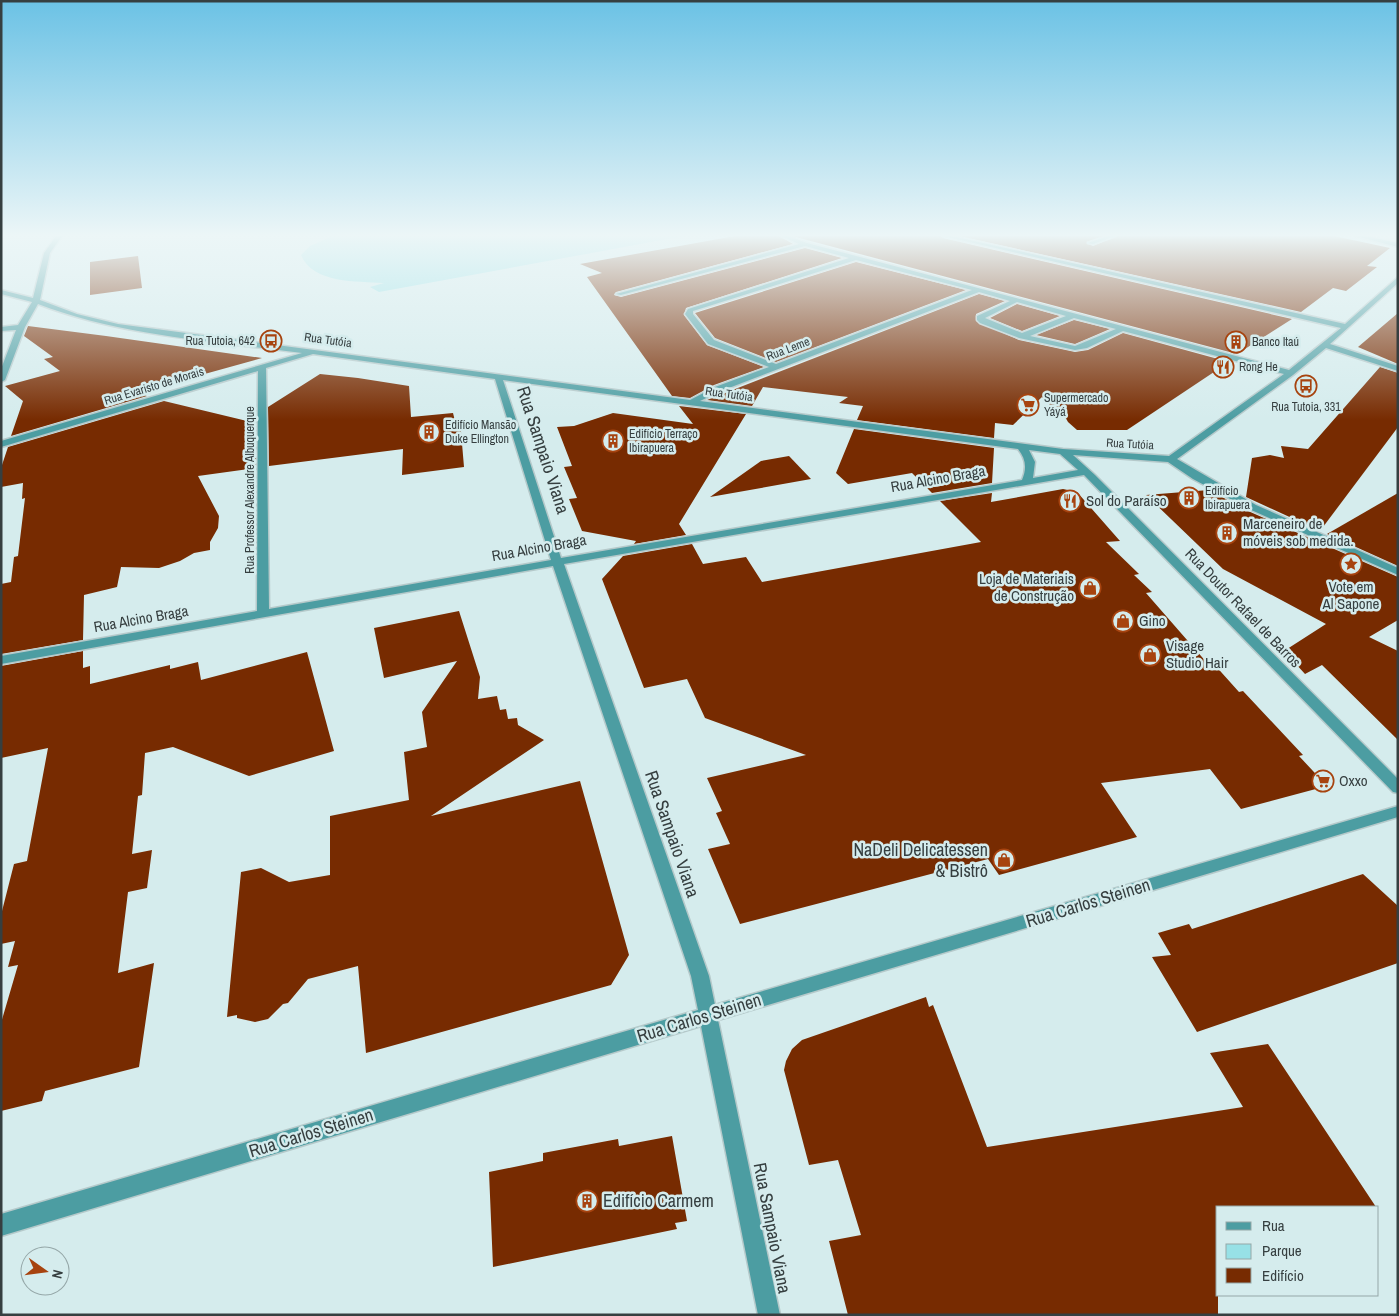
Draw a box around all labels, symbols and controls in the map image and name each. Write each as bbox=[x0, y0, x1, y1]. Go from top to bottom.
bus stop icon: Rua Tutoia, 642 bbox=[259, 329, 283, 353]
street label: Rua Tutóia bbox=[303, 329, 353, 351]
building icon: Banco Itaú bbox=[1224, 330, 1248, 354]
place label: Rua Tutoia, 642 bbox=[185, 333, 255, 349]
street label: Rua Leme bbox=[764, 333, 812, 365]
place label: Banco Itaú bbox=[1252, 334, 1299, 350]
restaurant icon: Rong He bbox=[1211, 355, 1235, 379]
place label: Rong He bbox=[1239, 359, 1278, 375]
street label: Rua Evaristo de Morais bbox=[102, 363, 206, 409]
bus stop icon: Rua Tutoia, 331 bbox=[1294, 374, 1318, 398]
street label: Rua Sampaio Viana bbox=[511, 383, 576, 517]
street label: Rua Tutóia bbox=[704, 383, 754, 405]
place label: Supermercado Yáyá bbox=[1044, 390, 1109, 420]
supermarket icon: Supermercado Yáyá bbox=[1016, 393, 1040, 417]
place label: Rua Tutoia, 331 bbox=[1271, 399, 1341, 415]
street label: Rua Professor Alexandre Albuquerque bbox=[242, 406, 258, 574]
place label: Edifício Mansão Duke Ellington bbox=[445, 417, 516, 447]
building icon: Edifício Mansão Duke Ellington bbox=[417, 420, 441, 444]
place label: Edifício Terraço Ibirapuera bbox=[629, 426, 698, 456]
building icon: Edifício Terraço Ibirapuera bbox=[601, 429, 625, 453]
street label: Rua Tutóia bbox=[1106, 435, 1155, 453]
street label: Rua Alcino Braga bbox=[889, 460, 987, 497]
place label: Edifício Ibirapuera bbox=[1205, 483, 1250, 513]
building icon: Edifício Ibirapuera bbox=[1177, 486, 1201, 510]
restaurant icon: Sol do Paraíso bbox=[1058, 489, 1082, 513]
place label: Sol do Paraíso bbox=[1086, 490, 1167, 511]
place label: Marceneiro de móveis sob medida. bbox=[1243, 513, 1354, 551]
building icon: Marceneiro de móveis sob medida. bbox=[1215, 521, 1239, 545]
street label: Rua Alcino Braga bbox=[490, 529, 588, 566]
street label: Rua Doutor Rafael de Barros bbox=[1181, 543, 1306, 672]
place icon: Vote em Al Sapone bbox=[1339, 552, 1363, 576]
place label: Loja de Materiais de Construção bbox=[979, 568, 1074, 606]
shop icon: Loja de Materiais de Construção bbox=[1078, 576, 1102, 600]
place label: Vote em Al Sapone bbox=[1322, 576, 1380, 614]
street label: Rua Alcino Braga bbox=[92, 600, 190, 637]
shop icon: Gino bbox=[1111, 609, 1135, 633]
place label: Gino bbox=[1139, 610, 1166, 631]
place label: Visage Studio Hair bbox=[1166, 635, 1228, 673]
shop icon: Visage Studio Hair bbox=[1138, 643, 1162, 667]
street label: Rua Sampaio Viana bbox=[639, 767, 706, 901]
supermarket icon: Oxxo bbox=[1311, 769, 1335, 793]
place label: Oxxo bbox=[1339, 770, 1368, 791]
place label: NaDeli Delicatessen & Bistrô bbox=[853, 837, 988, 883]
shop icon: NaDeli Delicatessen & Bistrô bbox=[992, 848, 1016, 872]
street label: Rua Carlos Steinen bbox=[1023, 872, 1153, 933]
street label: Rua Carlos Steinen bbox=[634, 987, 764, 1048]
street label: Rua Carlos Steinen bbox=[246, 1102, 376, 1163]
street label: Rua Sampaio Viana bbox=[748, 1160, 797, 1295]
place label: Edifício Carmem bbox=[603, 1188, 714, 1213]
building icon: Edifício Carmem bbox=[575, 1189, 599, 1213]
legend bbox=[1216, 1206, 1379, 1296]
text: Rua bbox=[1262, 1215, 1285, 1236]
text: Parque bbox=[1262, 1240, 1302, 1261]
north arrow bbox=[20, 1246, 70, 1296]
text: Edifício bbox=[1262, 1265, 1304, 1286]
text: N bbox=[48, 1268, 67, 1280]

